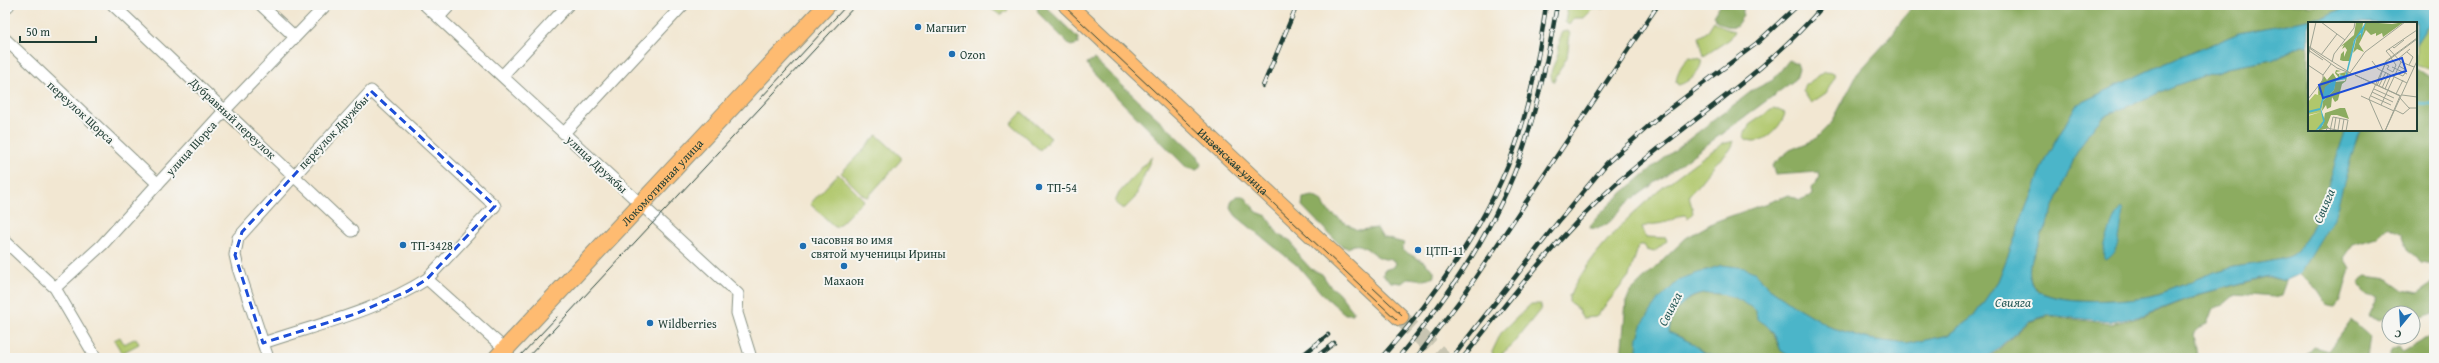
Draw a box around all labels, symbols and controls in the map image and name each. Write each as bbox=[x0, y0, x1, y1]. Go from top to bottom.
scale bar bbox=[20, 18, 96, 44]
place label: Магнит bbox=[926, 19, 966, 36]
marker: Магнит bbox=[913, 22, 923, 32]
inset map bbox=[2308, 22, 2417, 131]
text: 50 m bbox=[26, 23, 50, 40]
place label: Ozon bbox=[960, 46, 986, 63]
marker: Ozon bbox=[947, 49, 957, 59]
street label: Дубравный переулок bbox=[185, 73, 281, 163]
street label: переулок Щорса bbox=[44, 76, 118, 148]
street label: переулок Дружбы bbox=[294, 91, 372, 173]
street label: улица Щорса bbox=[161, 117, 221, 180]
street label: Инзенская улица bbox=[1194, 123, 1273, 199]
street label: улица Дружбы bbox=[562, 130, 632, 197]
street label: Локомотивная улица bbox=[617, 134, 707, 229]
place label: ТП-54 bbox=[1047, 179, 1077, 196]
marker: ТП-54 bbox=[1034, 182, 1044, 192]
water label: Свияга bbox=[2308, 186, 2340, 226]
place label: часовня во имя святой мученицы Ирины bbox=[811, 231, 946, 262]
place label: ТП-3428 bbox=[411, 237, 453, 254]
marker: ТП-3428 bbox=[398, 240, 408, 250]
marker: часовня во имя святой мученицы Ирины bbox=[798, 241, 808, 251]
place label: ЦТП-11 bbox=[1426, 242, 1464, 259]
marker: ЦТП-11 bbox=[1413, 245, 1423, 255]
marker: Махаон bbox=[839, 261, 849, 271]
place label: Махаон bbox=[824, 272, 864, 289]
water label: Свияга bbox=[1653, 289, 1687, 329]
water label: Свияга bbox=[1995, 293, 2031, 312]
north arrow bbox=[2381, 305, 2421, 345]
place label: Wildberries bbox=[658, 315, 717, 332]
marker: Wildberries bbox=[645, 318, 655, 328]
text: С bbox=[2392, 326, 2403, 343]

